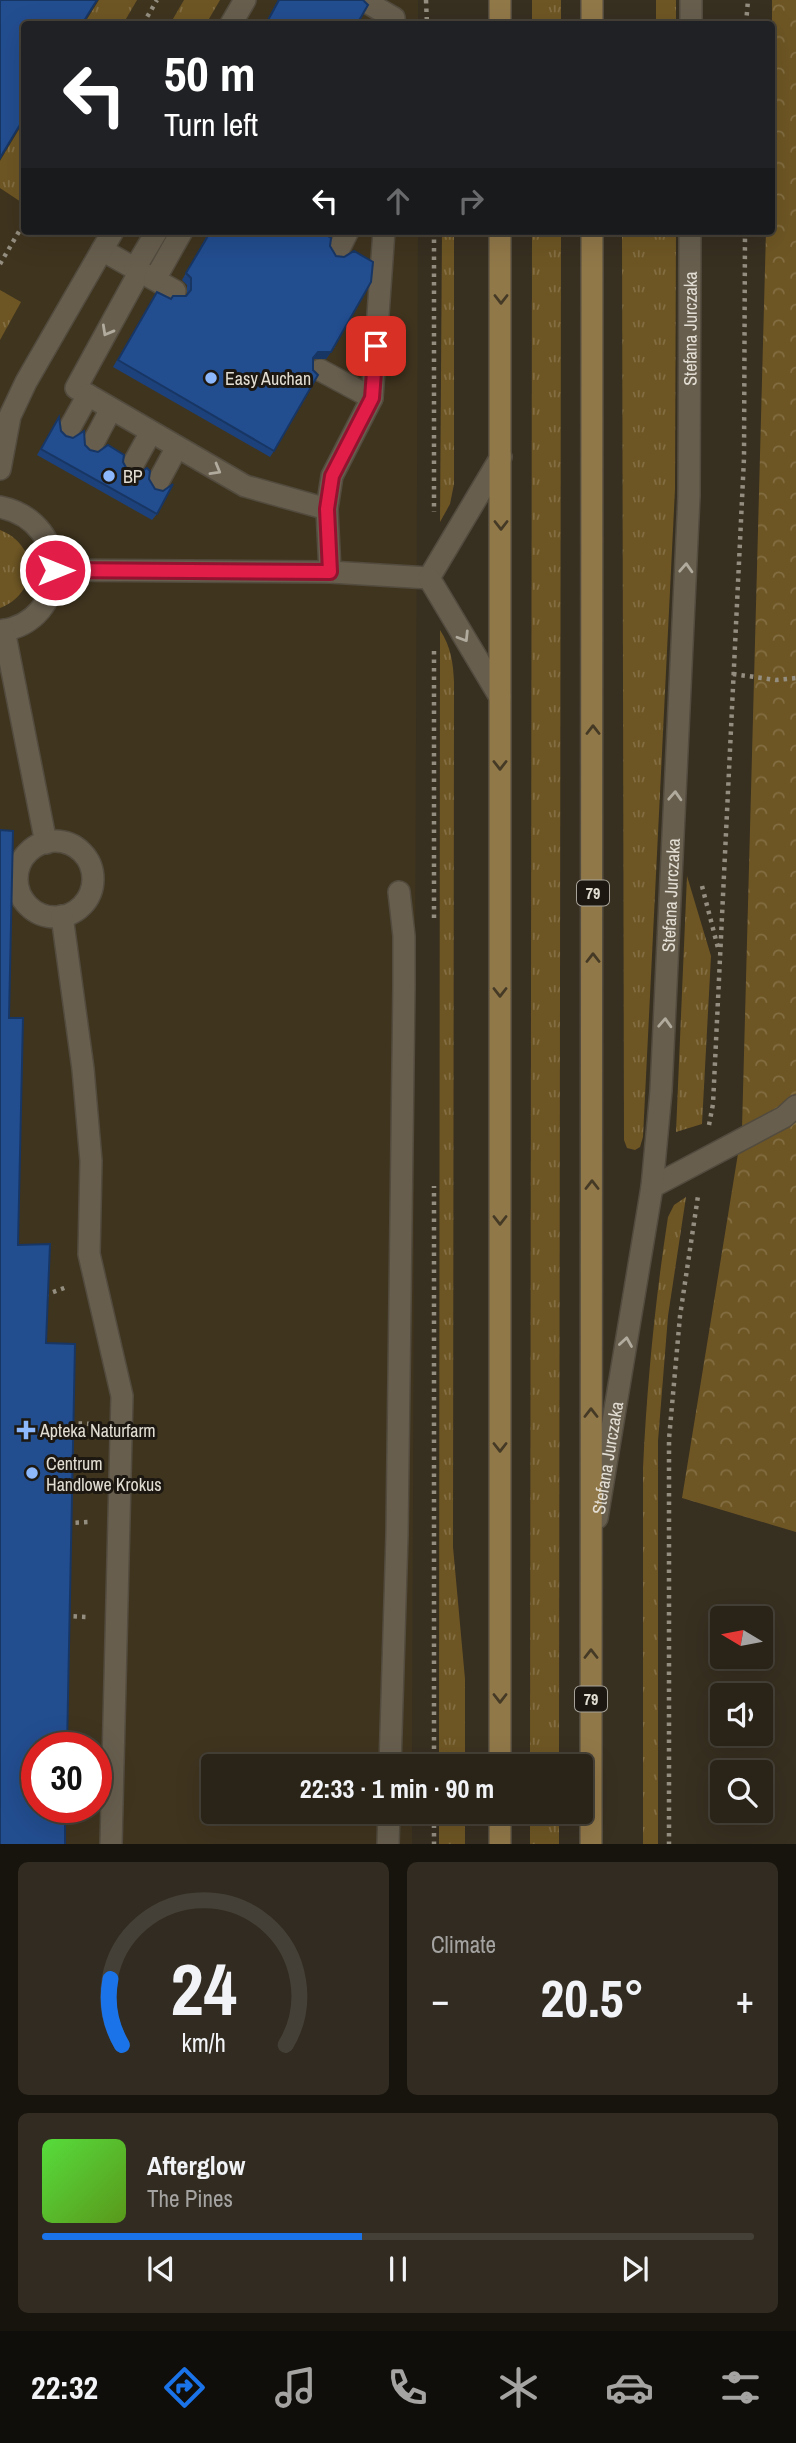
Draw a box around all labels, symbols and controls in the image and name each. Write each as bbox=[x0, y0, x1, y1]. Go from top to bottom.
text: 50 m bbox=[164, 40, 256, 106]
icon: left bbox=[49, 49, 140, 140]
text: Turn left bbox=[164, 103, 258, 146]
icon: left bbox=[306, 182, 344, 220]
icon: ahead bbox=[379, 182, 417, 220]
icon: right bbox=[452, 182, 490, 220]
street label: Stefana Jurczaka bbox=[677, 271, 702, 386]
one-way arrow bbox=[493, 294, 509, 305]
pin bbox=[346, 316, 406, 376]
one-way arrow bbox=[102, 324, 116, 336]
icon: arrive bbox=[357, 327, 395, 365]
place label: Easy Auchan bbox=[225, 366, 311, 391]
marker: Easy Auchan bbox=[203, 370, 219, 386]
one-way arrow bbox=[209, 462, 222, 475]
place label: BP bbox=[123, 464, 143, 489]
marker: BP bbox=[101, 468, 117, 484]
one-way arrow bbox=[493, 520, 509, 531]
position arrow bbox=[18, 533, 92, 607]
one-way arrow bbox=[678, 563, 693, 574]
one-way arrow bbox=[455, 629, 468, 642]
one-way arrow bbox=[585, 724, 601, 735]
one-way arrow bbox=[492, 760, 508, 771]
one-way arrow bbox=[668, 790, 683, 801]
street label: Stefana Jurczaka bbox=[655, 838, 685, 953]
road number: 79 bbox=[577, 880, 609, 906]
one-way arrow bbox=[585, 952, 601, 962]
one-way arrow bbox=[492, 988, 508, 998]
one-way arrow bbox=[657, 1017, 672, 1028]
one-way arrow bbox=[584, 1179, 600, 1190]
one-way arrow bbox=[492, 1215, 508, 1226]
one-way arrow bbox=[618, 1336, 633, 1348]
street label: Stefana Jurczaka bbox=[585, 1399, 629, 1516]
one-way arrow bbox=[583, 1407, 599, 1417]
place label: Apteka Naturfarm bbox=[39, 1418, 156, 1443]
marker: Apteka Naturfarm bbox=[18, 1422, 34, 1438]
one-way arrow bbox=[492, 1443, 508, 1453]
place label: Centrum Handlowe Krokus bbox=[46, 1451, 162, 1497]
marker: Centrum Handlowe Krokus bbox=[24, 1465, 40, 1481]
north arrow bbox=[710, 1606, 774, 1670]
map controls bbox=[710, 1606, 773, 1823]
one-way arrow bbox=[583, 1648, 599, 1659]
button: sound bbox=[710, 1683, 773, 1746]
road number: 79 bbox=[575, 1686, 607, 1712]
one-way arrow bbox=[492, 1693, 508, 1703]
speed limit sign: 30 bbox=[21, 1732, 112, 1823]
button: search bbox=[710, 1760, 773, 1823]
text: 22:33 · 1 min · 90 m bbox=[300, 1771, 494, 1806]
text: Climate bbox=[431, 1929, 496, 1960]
text: 24 bbox=[170, 1940, 237, 2038]
text: 20.5° bbox=[541, 1963, 644, 2033]
text: − bbox=[431, 1974, 449, 2025]
text: + bbox=[736, 1974, 754, 2025]
text: km/h bbox=[181, 2025, 226, 2059]
text: Afterglow bbox=[147, 2148, 245, 2183]
text: The Pines bbox=[147, 2183, 233, 2214]
icon: previous bbox=[142, 2250, 180, 2288]
icon: pause bbox=[379, 2250, 417, 2288]
icon: next bbox=[616, 2250, 654, 2288]
icon: directions bbox=[160, 2363, 209, 2412]
icon: music bbox=[271, 2363, 320, 2412]
icon: phone bbox=[383, 2363, 432, 2412]
icon: climate bbox=[494, 2363, 543, 2412]
icon: car bbox=[605, 2363, 654, 2412]
icon: filters bbox=[716, 2363, 765, 2412]
text: 22:32 bbox=[31, 2366, 98, 2409]

